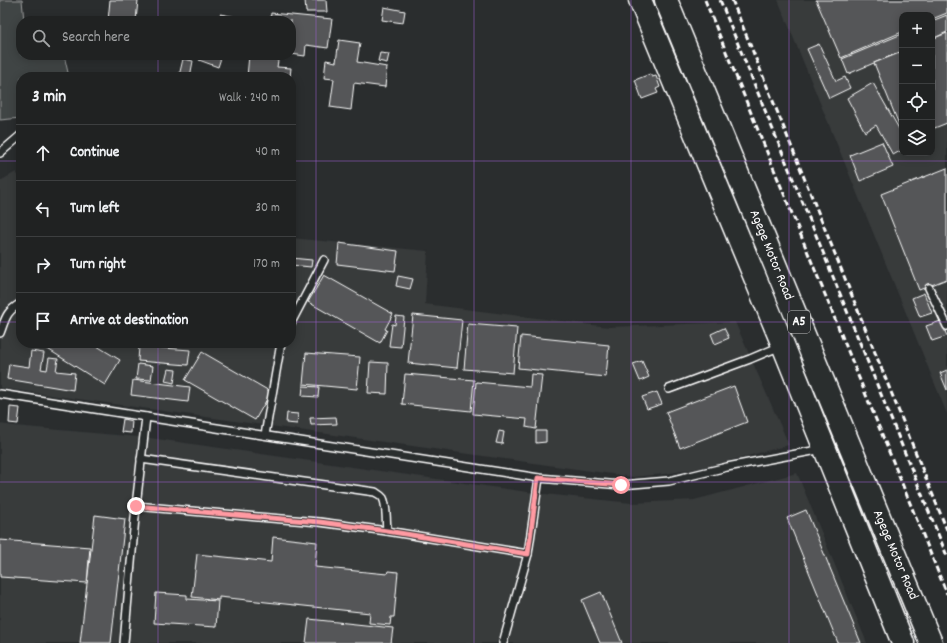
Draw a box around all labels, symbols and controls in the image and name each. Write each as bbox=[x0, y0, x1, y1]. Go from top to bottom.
map controls bbox=[899, 12, 935, 156]
button: + bbox=[899, 12, 935, 48]
search box bbox=[16, 16, 296, 60]
icon: search bbox=[30, 27, 52, 49]
text: Search here bbox=[62, 27, 130, 49]
button: − bbox=[899, 48, 935, 84]
button: locate bbox=[899, 84, 935, 120]
text: 3 min bbox=[32, 86, 66, 110]
text: Walk · 240 m bbox=[219, 89, 280, 108]
button: layers bbox=[899, 120, 935, 156]
icon: ahead bbox=[32, 142, 54, 164]
text: Continue bbox=[70, 142, 119, 164]
text: 40 m bbox=[256, 143, 280, 162]
icon: left bbox=[32, 198, 54, 220]
text: Turn left bbox=[70, 198, 119, 220]
text: 30 m bbox=[255, 199, 280, 218]
street label: Agege Motor Road bbox=[744, 207, 798, 303]
icon: right bbox=[32, 254, 54, 276]
text: Turn right bbox=[70, 254, 126, 276]
text: 170 m bbox=[253, 255, 280, 274]
icon: arrive bbox=[32, 310, 54, 332]
text: Arrive at destination bbox=[70, 310, 188, 332]
road number: A5 bbox=[788, 311, 810, 333]
route start bbox=[612, 476, 630, 494]
route end bbox=[127, 497, 145, 515]
street label: Agege Motor Road bbox=[867, 507, 923, 603]

